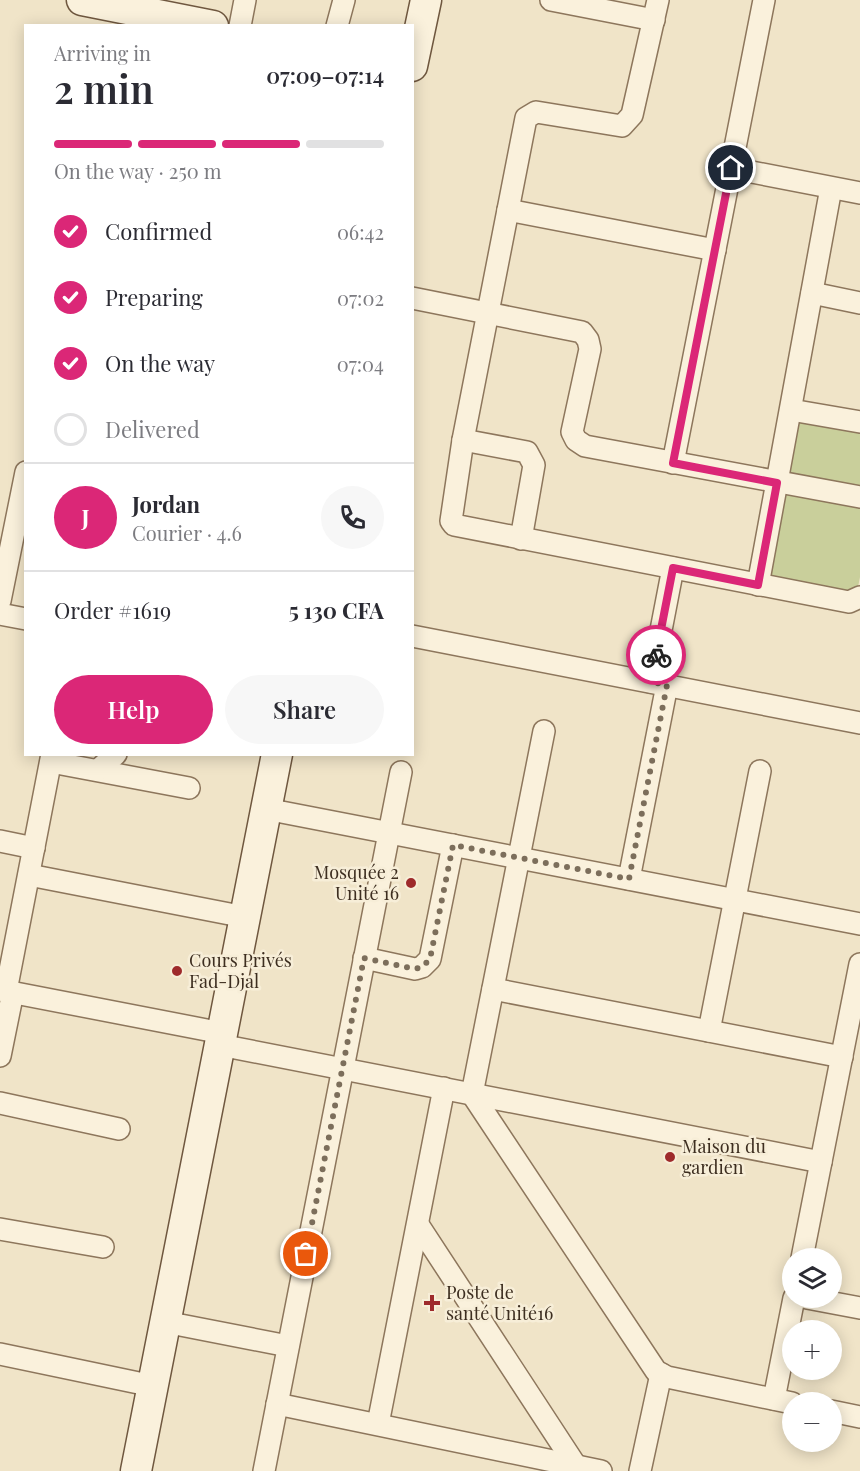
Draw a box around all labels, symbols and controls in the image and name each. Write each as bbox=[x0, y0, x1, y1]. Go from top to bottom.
text: Arriving in bbox=[54, 39, 151, 66]
text: 07:09–07:14 bbox=[266, 60, 384, 90]
text: 2 min bbox=[54, 62, 154, 114]
pin bbox=[705, 142, 756, 193]
icon: home bbox=[714, 151, 747, 184]
text: On the way · 250 m bbox=[54, 157, 221, 184]
icon: check bbox=[54, 215, 87, 248]
text: Confirmed bbox=[105, 216, 212, 246]
text: 06:42 bbox=[337, 218, 384, 245]
icon: check bbox=[54, 281, 87, 314]
text: Preparing bbox=[105, 282, 203, 312]
text: 07:02 bbox=[337, 284, 384, 311]
icon: check bbox=[54, 347, 87, 380]
text: On the way bbox=[105, 348, 215, 378]
text: 07:04 bbox=[337, 350, 384, 377]
text: Delivered bbox=[105, 414, 200, 444]
button: phone bbox=[321, 486, 384, 549]
text: Jordan bbox=[132, 489, 200, 519]
text: J bbox=[81, 502, 90, 532]
text: Courier · 4.6 bbox=[132, 519, 242, 546]
text: Order #1619 bbox=[54, 595, 171, 625]
text: 5 130 CFA bbox=[289, 595, 384, 625]
courier bbox=[626, 625, 686, 685]
icon: bike bbox=[640, 639, 673, 672]
button: Help bbox=[54, 675, 213, 744]
button: Share bbox=[225, 675, 384, 744]
place label: Mosquée 2 Unité 16 bbox=[314, 860, 399, 905]
marker: Mosquée 2 Unité 16 bbox=[404, 876, 418, 890]
place label: Cours Privés Fad-Djal bbox=[189, 948, 292, 993]
marker: Cours Privés Fad-Djal bbox=[170, 964, 184, 978]
place label: Maison du gardien bbox=[682, 1134, 766, 1179]
marker: Maison du gardien bbox=[663, 1150, 677, 1164]
pin bbox=[280, 1228, 331, 1279]
icon: bag bbox=[289, 1237, 322, 1270]
map controls bbox=[782, 1248, 842, 1452]
button: layers bbox=[782, 1248, 842, 1308]
place label: Poste de santé Unité16 bbox=[446, 1280, 553, 1325]
marker: Poste de santé Unité16 bbox=[423, 1294, 441, 1312]
button: + bbox=[782, 1320, 842, 1380]
button: − bbox=[782, 1392, 842, 1452]

